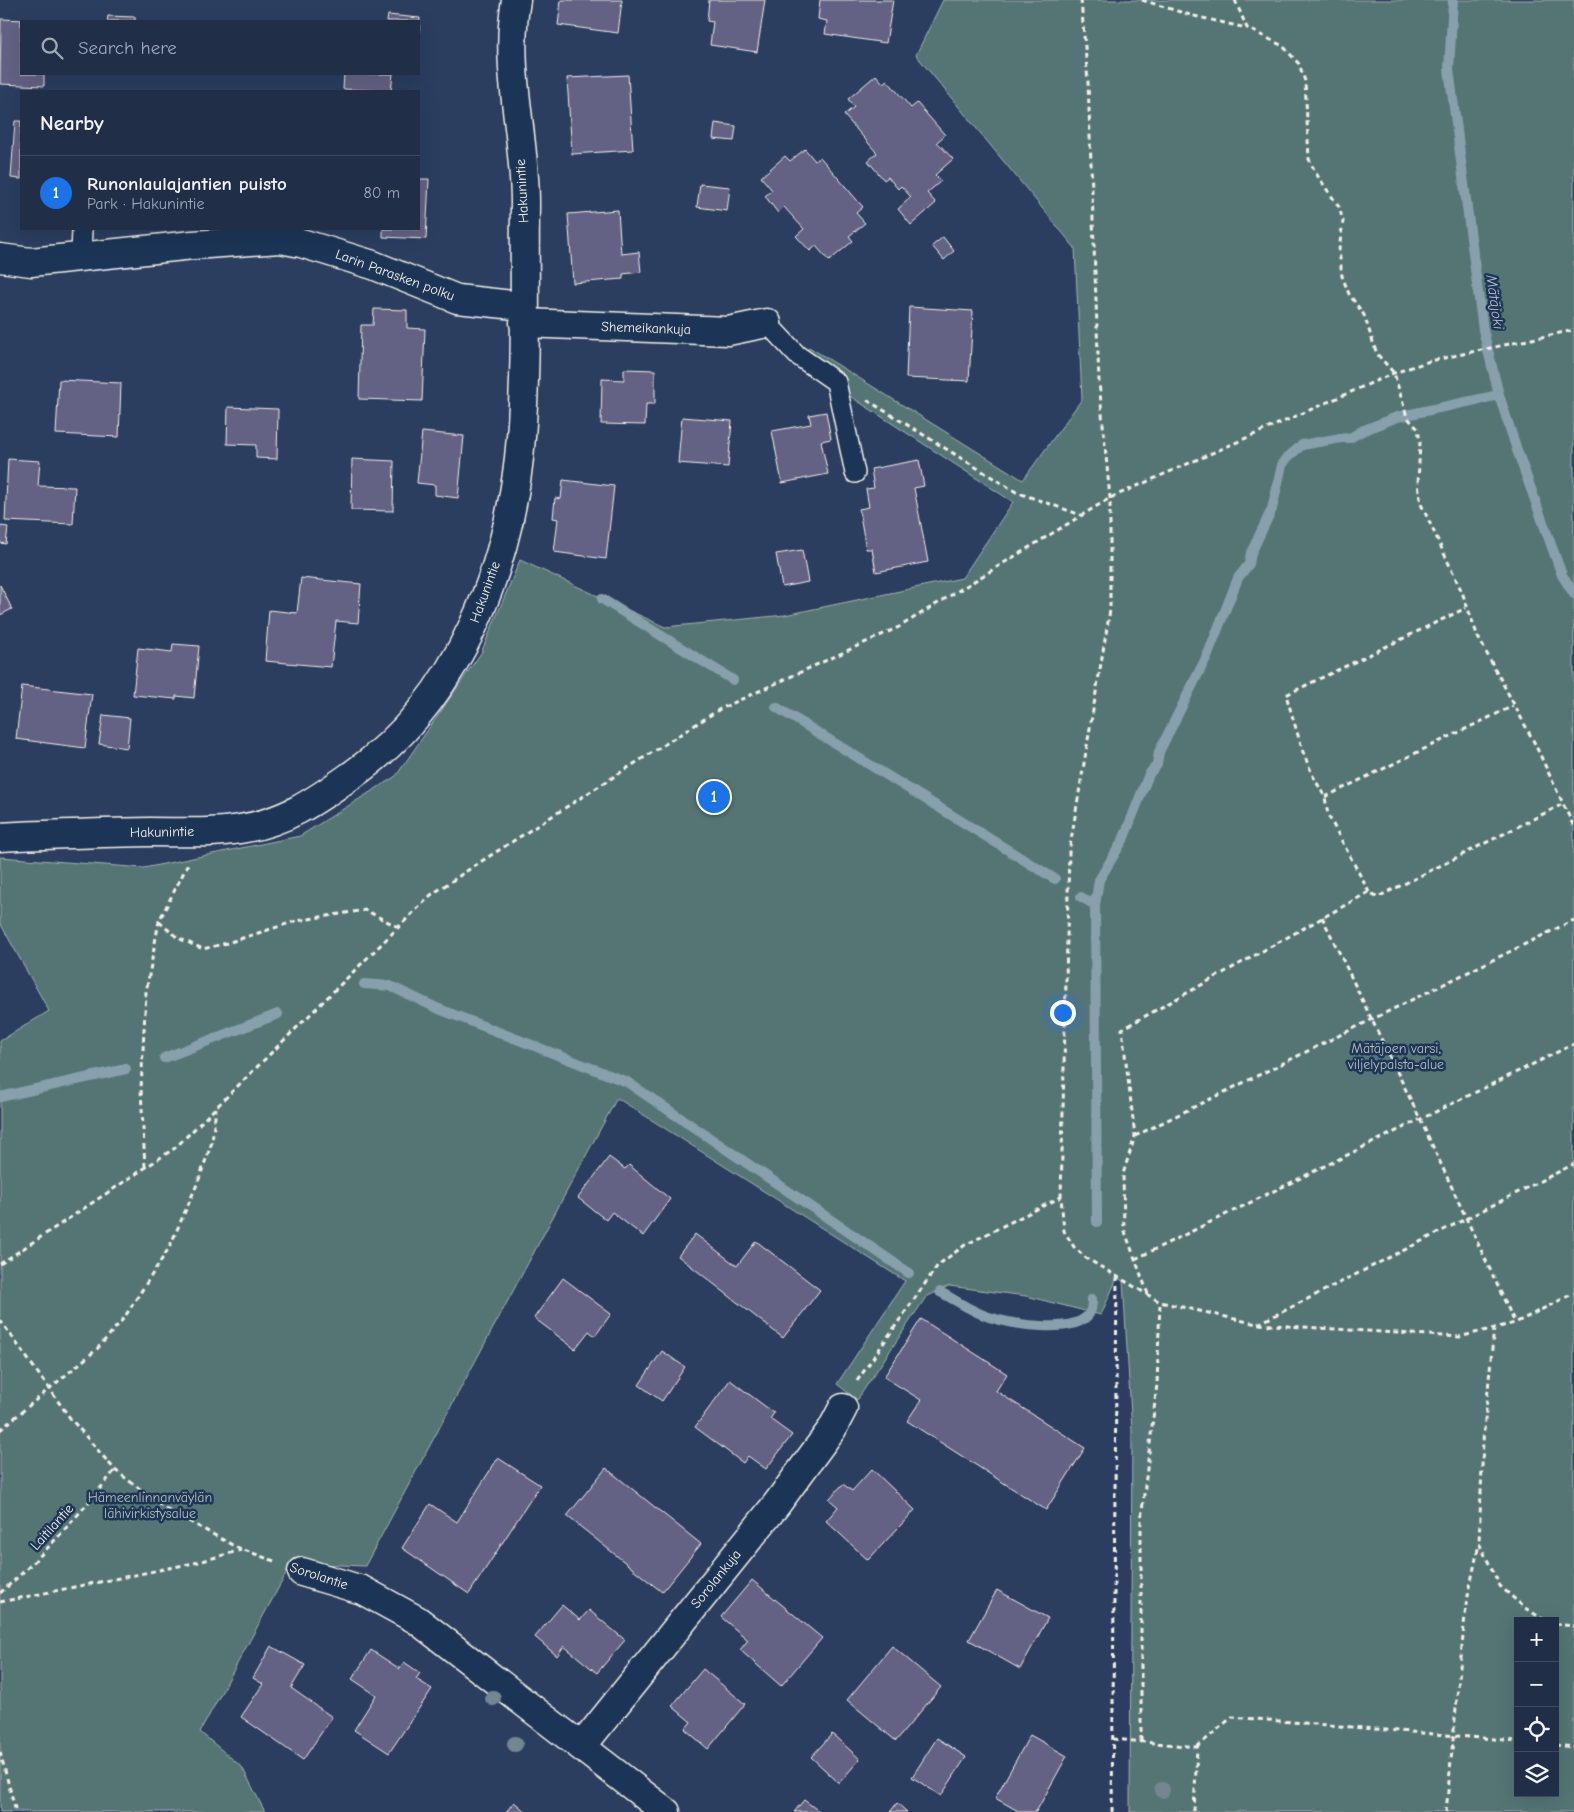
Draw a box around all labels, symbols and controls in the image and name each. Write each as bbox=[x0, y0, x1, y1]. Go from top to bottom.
search box bbox=[20, 20, 420, 75]
icon: search bbox=[38, 34, 66, 62]
text: Search here bbox=[78, 37, 177, 59]
text: Nearby bbox=[40, 111, 104, 135]
street label: Hakunintie bbox=[512, 159, 532, 223]
text: Runonlaulajantien puisto bbox=[87, 173, 287, 195]
text: 1 bbox=[53, 184, 59, 202]
text: 80 m bbox=[363, 184, 400, 202]
text: Park · Hakunintie bbox=[87, 195, 204, 213]
street label: Larin Parasken polku bbox=[333, 246, 457, 304]
water label: Mätäjoki bbox=[1482, 273, 1508, 331]
street label: Shemeikankuja bbox=[601, 318, 691, 338]
street label: Hakunintie bbox=[466, 559, 504, 625]
pin: 1 bbox=[698, 778, 730, 816]
street label: Hakunintie bbox=[130, 823, 194, 841]
your location bbox=[1050, 1000, 1076, 1026]
park label: Mätäjoen varsi, viljelypalsta-alue bbox=[1347, 1040, 1444, 1073]
park label: Hämeenlinnanväylän lähivirkistysalue bbox=[88, 1489, 212, 1522]
street label: Laitilantie bbox=[27, 1500, 77, 1554]
street label: Sorolankuja bbox=[687, 1546, 745, 1612]
street label: Sorolantie bbox=[288, 1559, 350, 1593]
map controls bbox=[1514, 1617, 1559, 1797]
button: + bbox=[1514, 1617, 1559, 1662]
button: − bbox=[1514, 1662, 1559, 1707]
button: locate bbox=[1514, 1707, 1559, 1752]
button: layers bbox=[1514, 1752, 1559, 1797]

